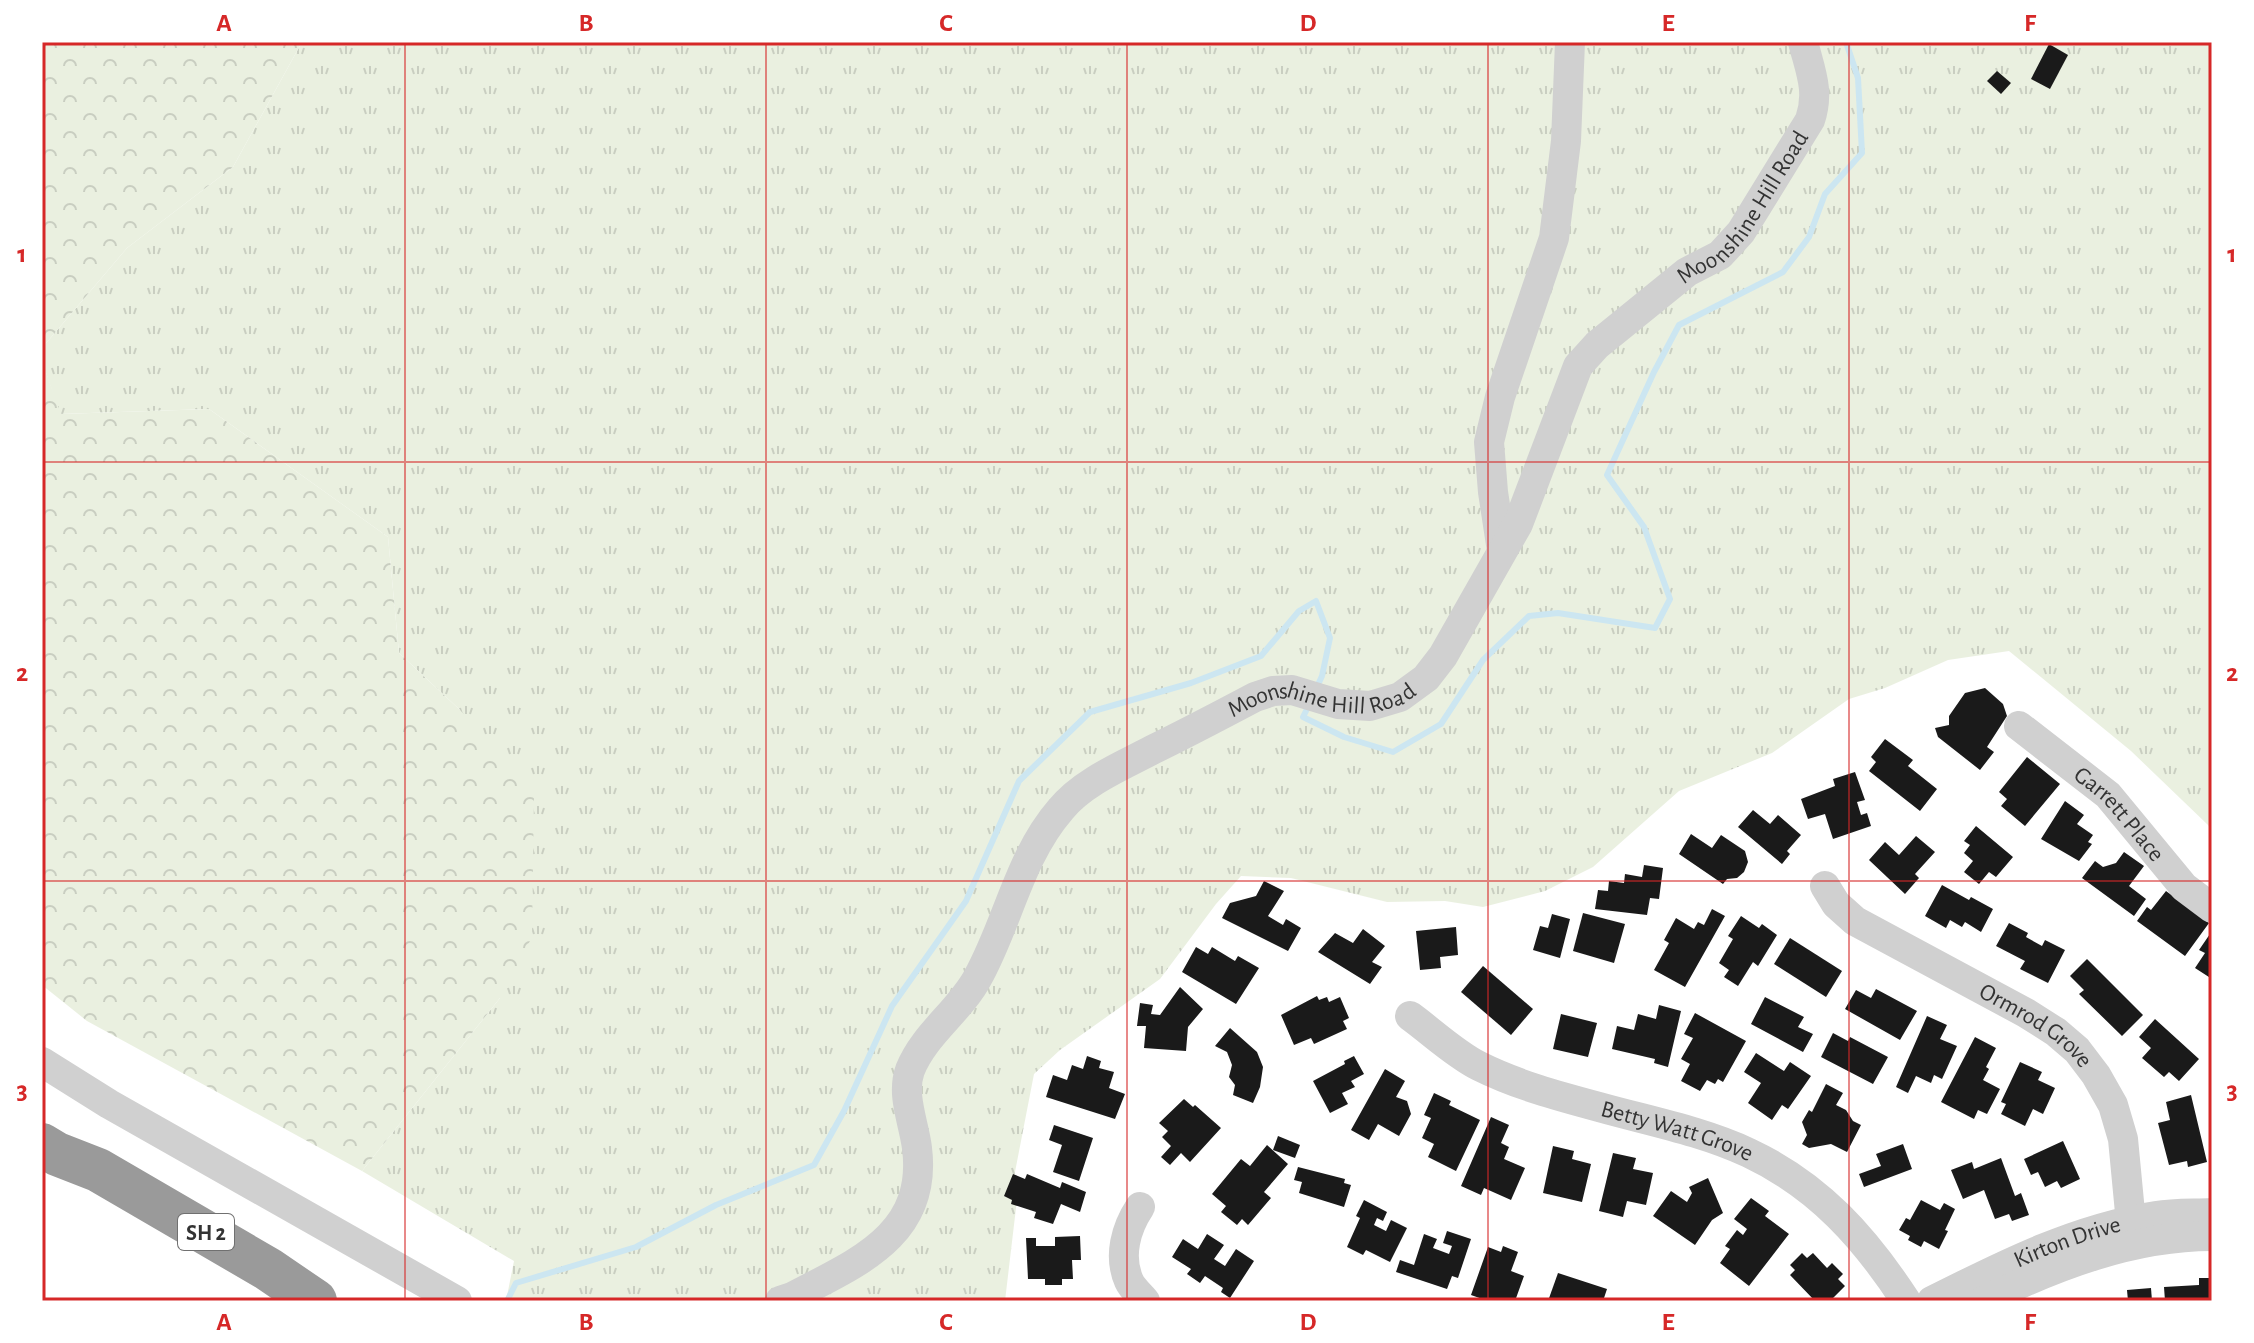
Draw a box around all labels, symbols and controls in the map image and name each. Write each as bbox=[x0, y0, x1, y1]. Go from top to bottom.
text: A bbox=[216, 10, 232, 36]
text: B bbox=[578, 10, 594, 36]
text: C bbox=[939, 10, 953, 36]
text: D bbox=[1299, 10, 1317, 36]
text: E bbox=[1661, 10, 1675, 36]
text: F bbox=[2024, 10, 2037, 36]
street label: Moonshine Hill Road bbox=[1672, 127, 1813, 288]
text: 1 bbox=[17, 241, 27, 267]
text: 1 bbox=[2227, 241, 2237, 267]
text: 2 bbox=[16, 660, 28, 686]
text: 2 bbox=[2226, 660, 2238, 686]
street label: Moonshine Hill Road bbox=[1224, 678, 1420, 722]
street label: Garrett Place bbox=[2069, 762, 2169, 866]
street label: Ormrod Grove bbox=[1975, 979, 2097, 1072]
text: 3 bbox=[16, 1078, 28, 1104]
text: 3 bbox=[2226, 1078, 2238, 1104]
street label: Betty Watt Grove bbox=[1598, 1097, 1757, 1166]
street label: Kirton Drive bbox=[2010, 1212, 2123, 1273]
road number: SH 2 bbox=[178, 1214, 234, 1250]
text: A bbox=[216, 1309, 232, 1335]
text: B bbox=[578, 1309, 594, 1335]
text: C bbox=[939, 1309, 953, 1335]
text: D bbox=[1299, 1309, 1317, 1335]
text: E bbox=[1661, 1309, 1675, 1335]
text: F bbox=[2024, 1309, 2037, 1335]

